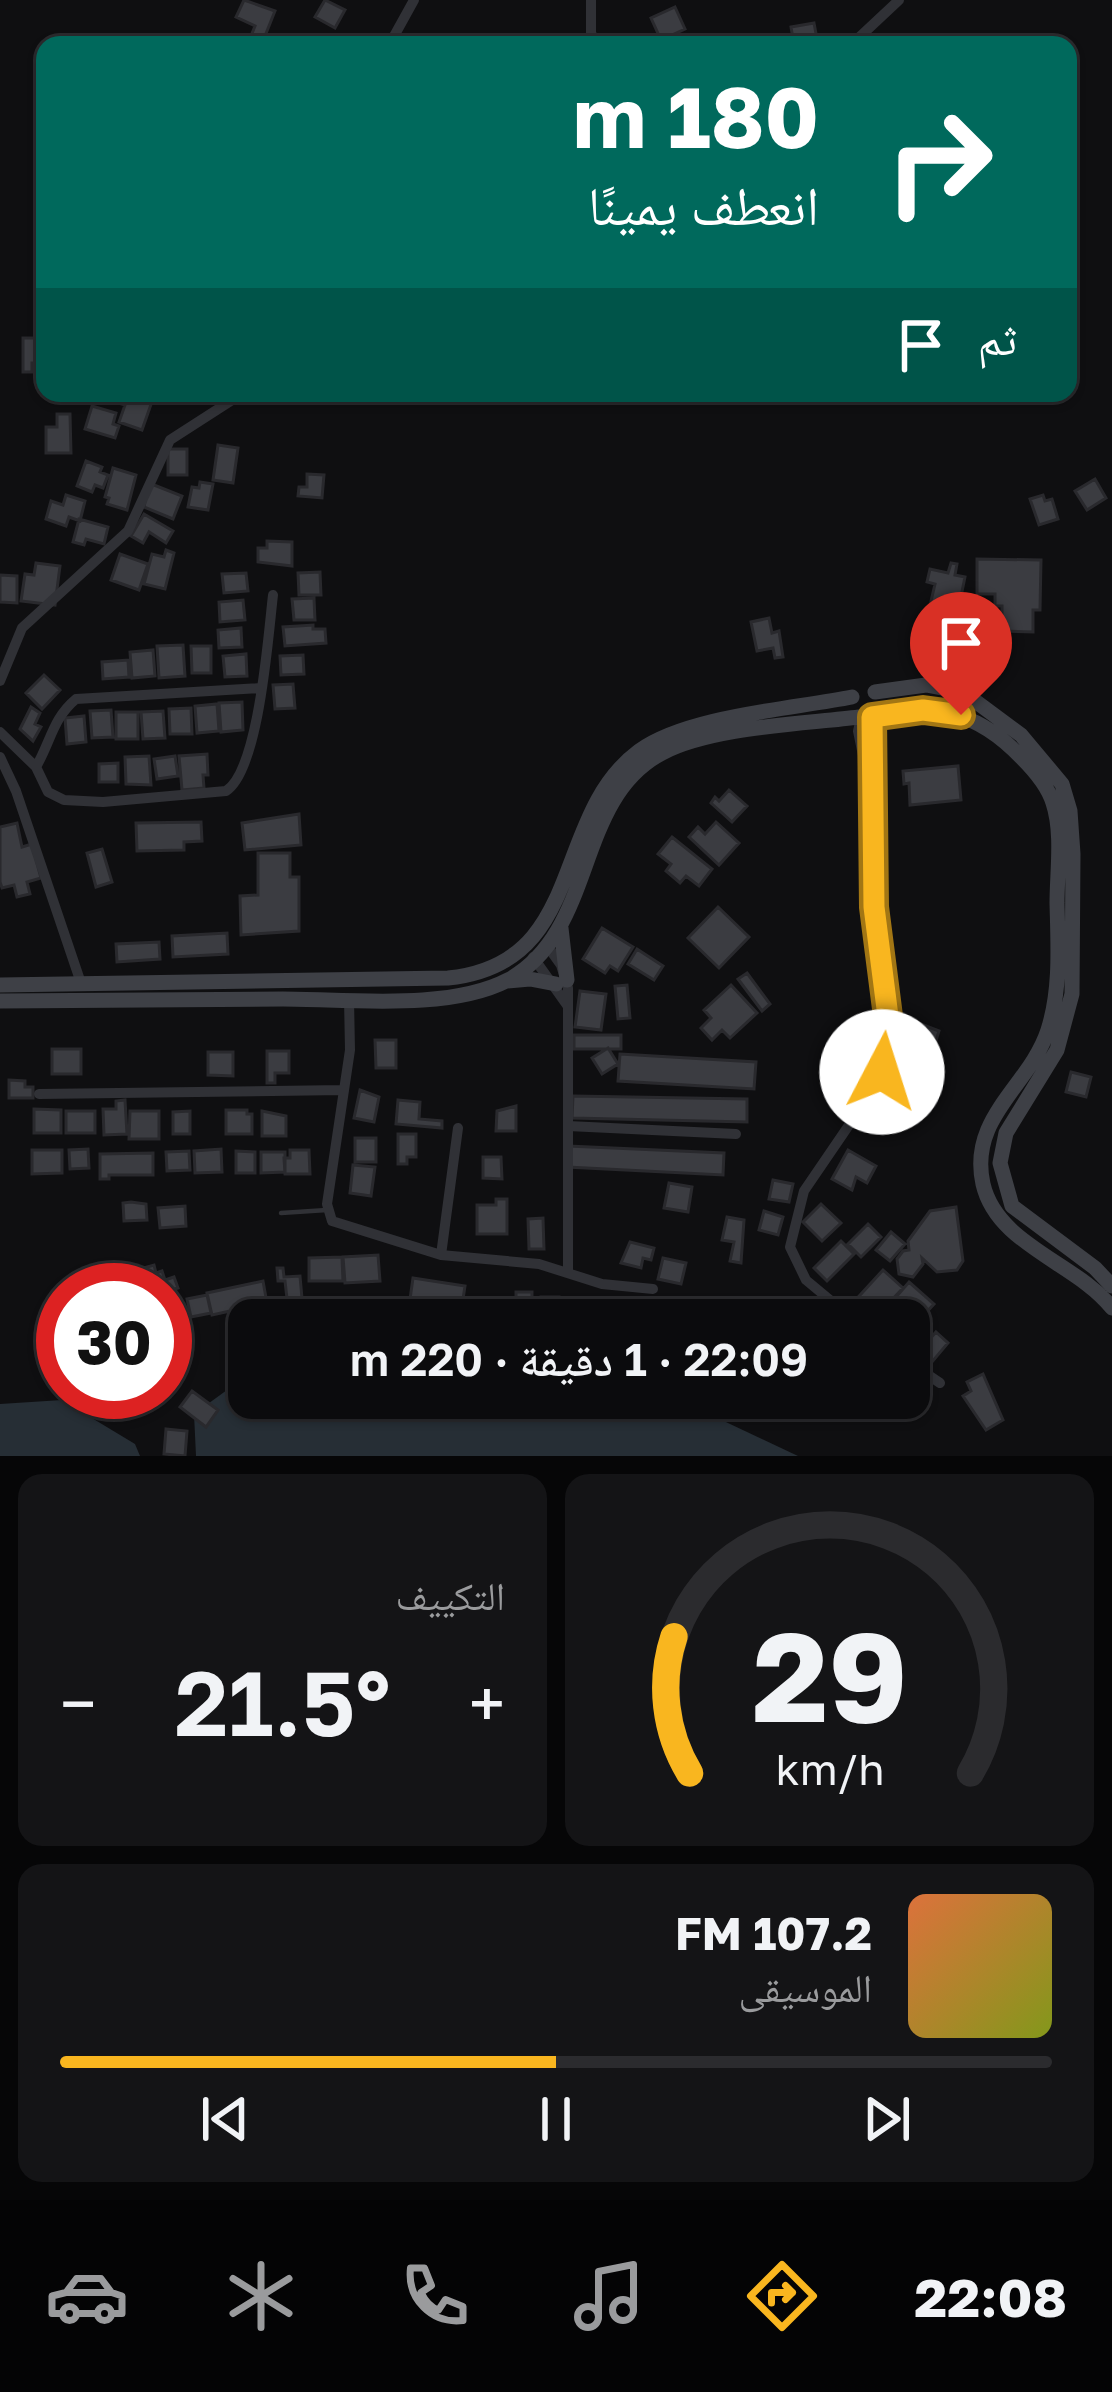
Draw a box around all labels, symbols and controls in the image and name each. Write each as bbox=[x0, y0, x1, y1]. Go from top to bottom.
text: 180 m bbox=[573, 66, 819, 166]
icon: right bbox=[861, 84, 1017, 240]
text: انعطف يمينًا bbox=[588, 172, 819, 237]
text: ثم bbox=[978, 311, 1017, 365]
icon: arrive bbox=[888, 312, 954, 378]
pin bbox=[910, 592, 1012, 715]
icon: arrive bbox=[928, 610, 994, 676]
position arrow bbox=[819, 1009, 945, 1135]
speed limit sign: 30 bbox=[36, 1263, 192, 1419]
text: 22:09 · 1 دقيقة · 220 m bbox=[350, 1332, 808, 1386]
text: التكييف bbox=[396, 1572, 505, 1619]
text: 29 bbox=[752, 1600, 907, 1749]
text: 21.5° bbox=[174, 1648, 391, 1756]
text: − bbox=[60, 1663, 96, 1743]
text: + bbox=[469, 1663, 505, 1743]
text: km/h bbox=[775, 1743, 884, 1794]
text: 107.2 FM bbox=[675, 1906, 872, 1960]
text: الموسيقى bbox=[739, 1964, 872, 2011]
icon: previous bbox=[192, 2086, 258, 2152]
icon: pause bbox=[523, 2086, 589, 2152]
icon: next bbox=[854, 2086, 920, 2152]
icon: car bbox=[45, 2254, 129, 2338]
icon: climate bbox=[219, 2254, 303, 2338]
icon: phone bbox=[393, 2254, 477, 2338]
icon: music bbox=[567, 2254, 651, 2338]
icon: directions bbox=[740, 2254, 824, 2338]
text: 22:08 bbox=[914, 2264, 1067, 2329]

